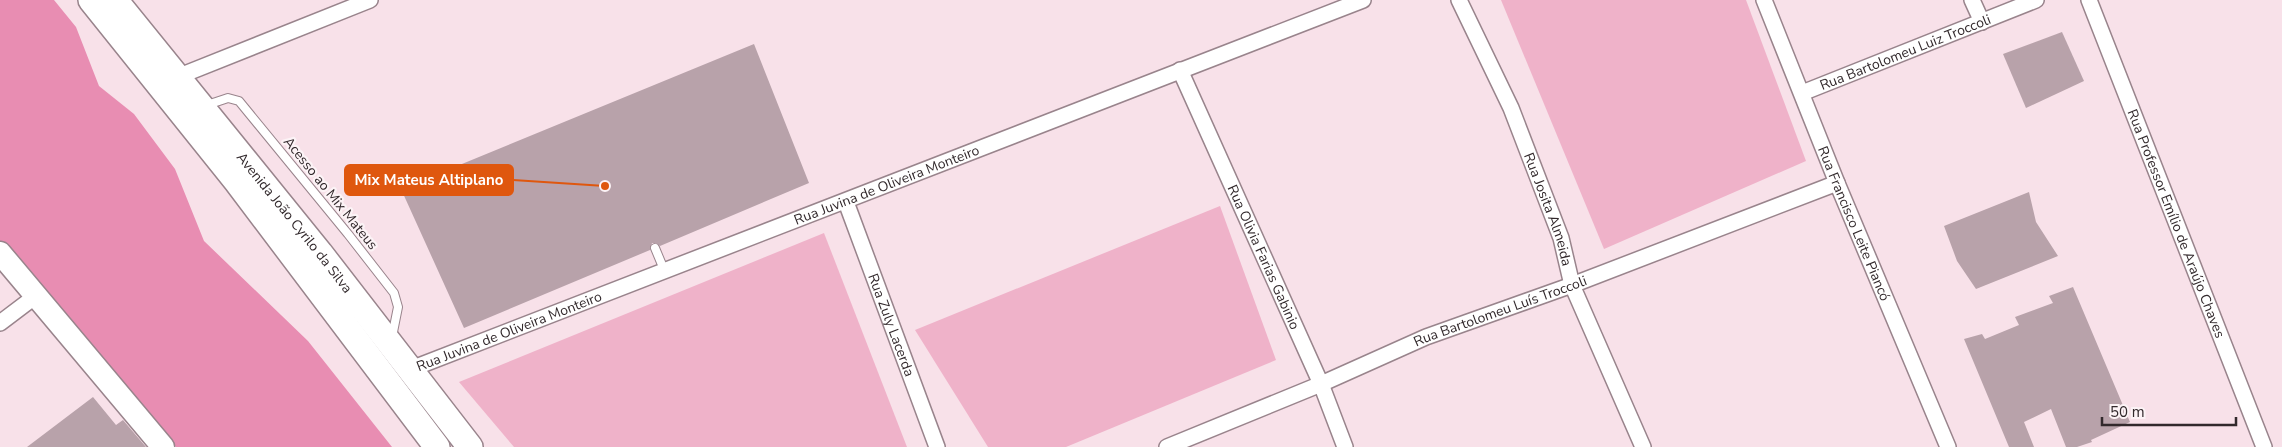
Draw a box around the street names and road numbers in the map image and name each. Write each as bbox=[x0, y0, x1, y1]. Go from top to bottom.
street label: Rua Bartolomeu Luiz Troccoli bbox=[1817, 10, 1994, 95]
street label: Rua Professor Emílio de Araújo Chaves bbox=[2123, 106, 2230, 341]
street label: Acesso ao Mix Mateus bbox=[279, 133, 382, 254]
street label: Rua Juvina de Oliveira Monteiro bbox=[791, 141, 982, 230]
street label: Rua Francisco Leite Piancó bbox=[1813, 143, 1895, 304]
street label: Avenida João Cyrilo da Silva bbox=[232, 148, 357, 297]
street label: Rua Josita Almeida bbox=[1519, 150, 1576, 268]
street label: Rua Olivia Farias Gabinio bbox=[1223, 182, 1304, 333]
street label: Rua Zuly Lacerda bbox=[863, 271, 919, 379]
street label: Rua Bartolomeu Luís Troccoli bbox=[1411, 271, 1590, 351]
street label: Rua Juvina de Oliveira Monteiro bbox=[414, 287, 605, 376]

